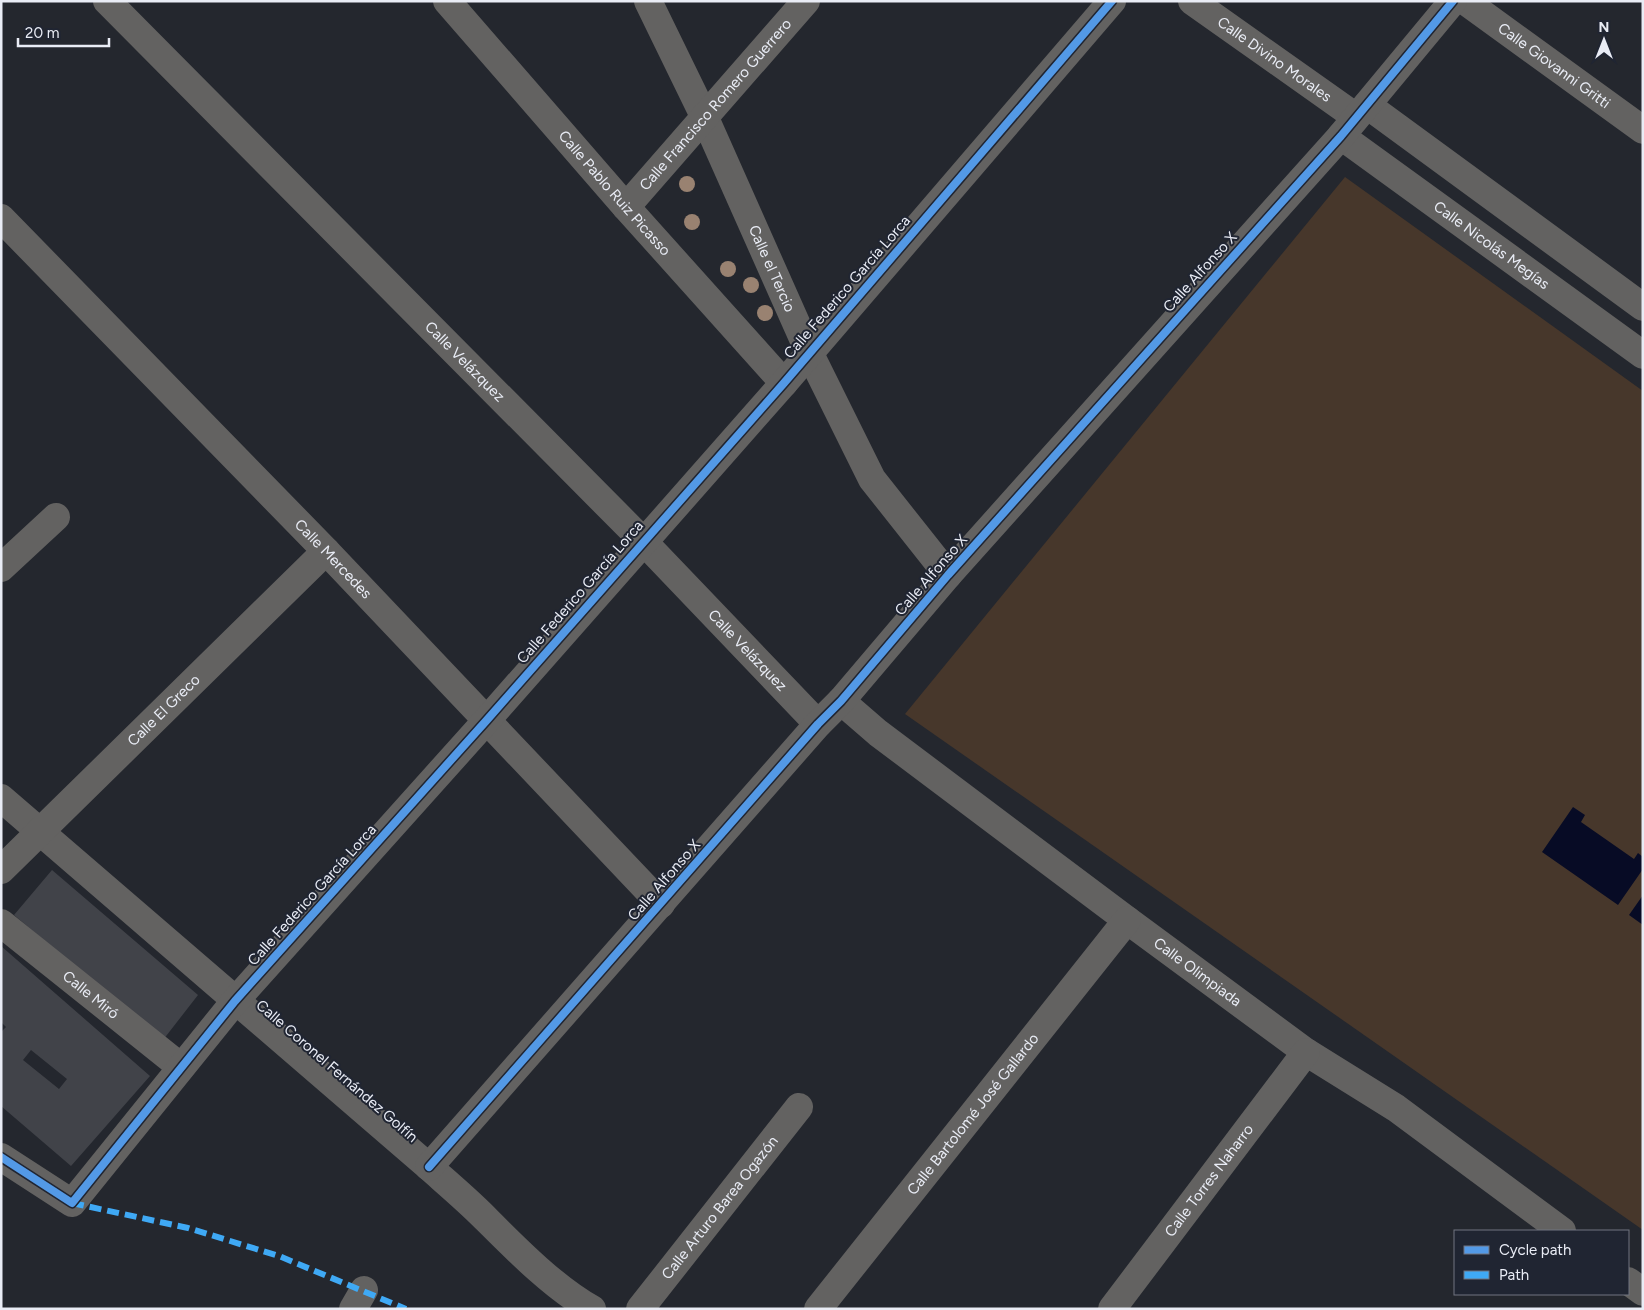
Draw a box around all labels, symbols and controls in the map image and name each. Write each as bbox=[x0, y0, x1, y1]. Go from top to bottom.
street label: Calle Divino Morales bbox=[1214, 13, 1335, 106]
scale bar bbox=[18, 15, 109, 47]
street label: Calle Francisco Romero Guerrero bbox=[636, 15, 795, 194]
north arrow bbox=[1579, 15, 1629, 65]
street label: Calle Giovanni Gritti bbox=[1494, 19, 1614, 112]
text: N bbox=[1599, 19, 1609, 36]
text: 20 m bbox=[25, 24, 59, 42]
street label: Calle Pablo Ruiz Picasso bbox=[555, 127, 675, 260]
street label: Calle Nicolás Megías bbox=[1430, 197, 1553, 293]
street label: Calle Federico García Lorca bbox=[780, 212, 914, 362]
street label: Calle el Tercio bbox=[745, 222, 799, 315]
street label: Calle Alfonso X bbox=[1159, 228, 1241, 316]
street label: Calle Velázquez bbox=[421, 318, 509, 405]
street label: Calle Mercedes bbox=[291, 515, 375, 602]
street label: Calle Federico García Lorca bbox=[513, 517, 647, 667]
street label: Calle Alfonso X bbox=[891, 530, 972, 619]
street label: Calle Velázquez bbox=[704, 606, 791, 695]
street label: Calle El Greco bbox=[124, 671, 204, 750]
street label: Calle Federico García Lorca bbox=[244, 821, 380, 969]
street label: Calle Alfonso X bbox=[624, 835, 705, 924]
street label: Calle Olimpiada bbox=[1150, 934, 1245, 1010]
street label: Calle Miró bbox=[59, 967, 123, 1023]
street label: Calle Coronel Fernández Golfín bbox=[252, 996, 422, 1146]
street label: Calle Bartolomé José Gallardo bbox=[903, 1029, 1043, 1198]
street label: Calle Torres Naharro bbox=[1161, 1120, 1257, 1240]
street label: Calle Arturo Barea Ogazón bbox=[658, 1132, 782, 1283]
legend bbox=[1454, 1230, 1629, 1295]
text: Cycle path bbox=[1499, 1241, 1571, 1259]
text: Path bbox=[1499, 1266, 1529, 1284]

